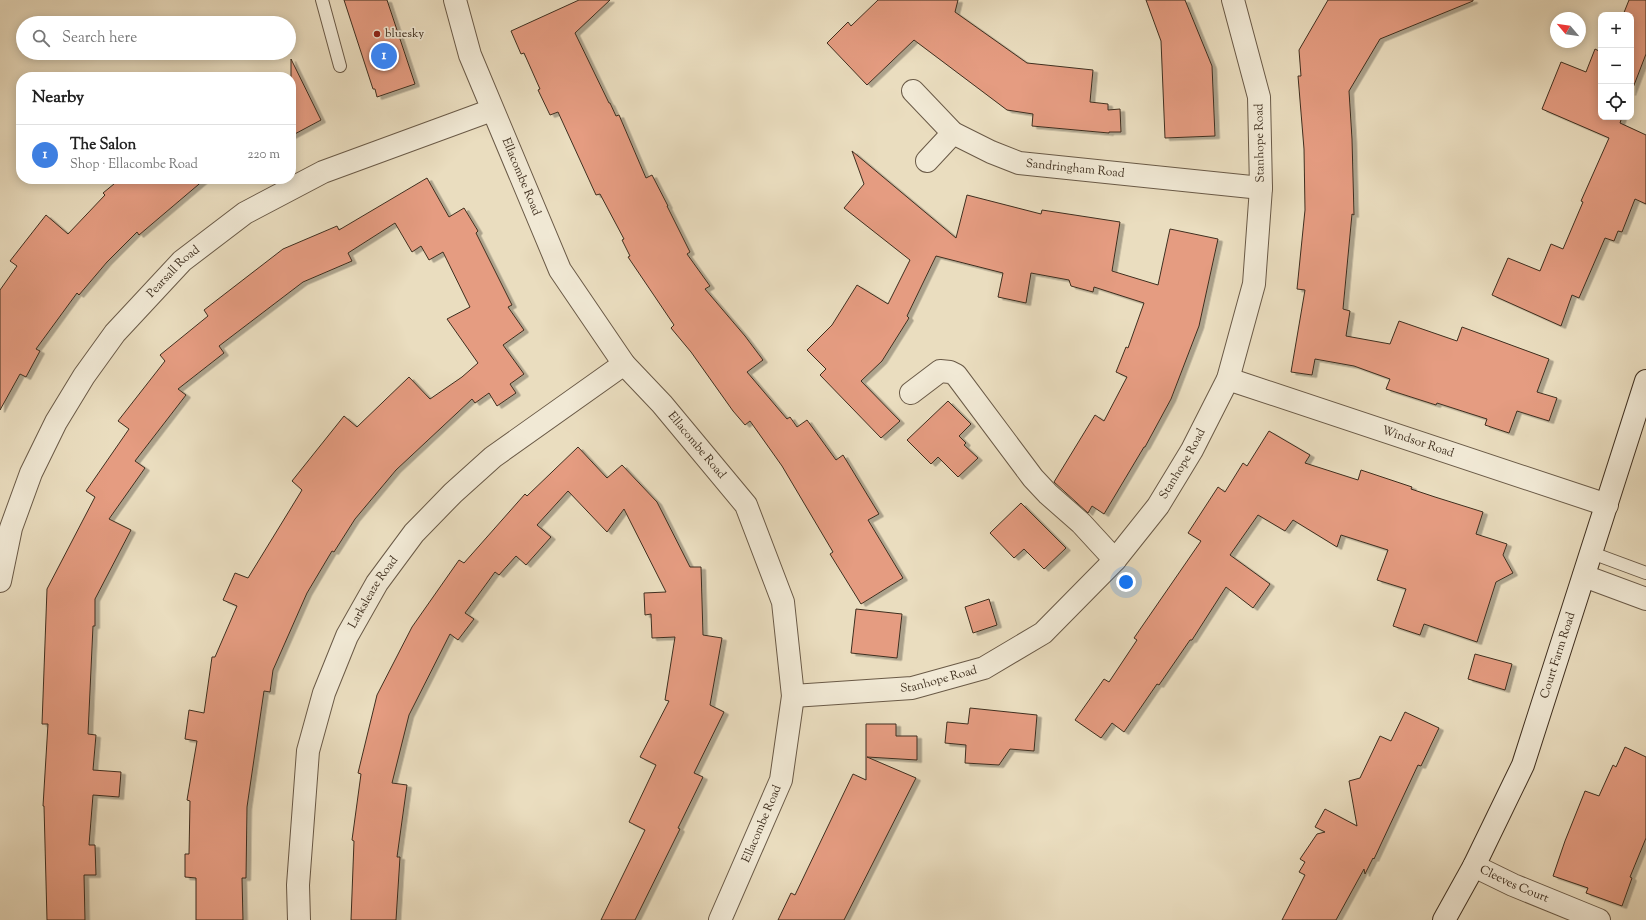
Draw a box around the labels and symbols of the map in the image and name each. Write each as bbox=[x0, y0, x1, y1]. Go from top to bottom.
north arrow bbox=[1550, 12, 1586, 48]
place label: bluesky bbox=[385, 25, 424, 43]
marker: bluesky bbox=[372, 29, 382, 39]
pin: 1 bbox=[371, 41, 397, 71]
street label: Stanhope Road bbox=[1250, 103, 1270, 183]
street label: Ellacombe Road bbox=[497, 135, 545, 219]
street label: Sandringham Road bbox=[1025, 155, 1126, 183]
street label: Pearsall Road bbox=[143, 241, 204, 302]
street label: Ellacombe Road bbox=[663, 408, 730, 483]
street label: Windsor Road bbox=[1379, 422, 1457, 463]
street label: Stanhope Road bbox=[1155, 425, 1210, 503]
street label: Larksleaze Road bbox=[344, 552, 403, 632]
your location bbox=[1116, 572, 1136, 592]
street label: Court Farm Road bbox=[1536, 610, 1580, 701]
street label: Stanhope Road bbox=[900, 661, 979, 698]
street label: Ellacombe Road bbox=[738, 782, 787, 866]
street label: Cleeves Court bbox=[1476, 861, 1551, 908]

